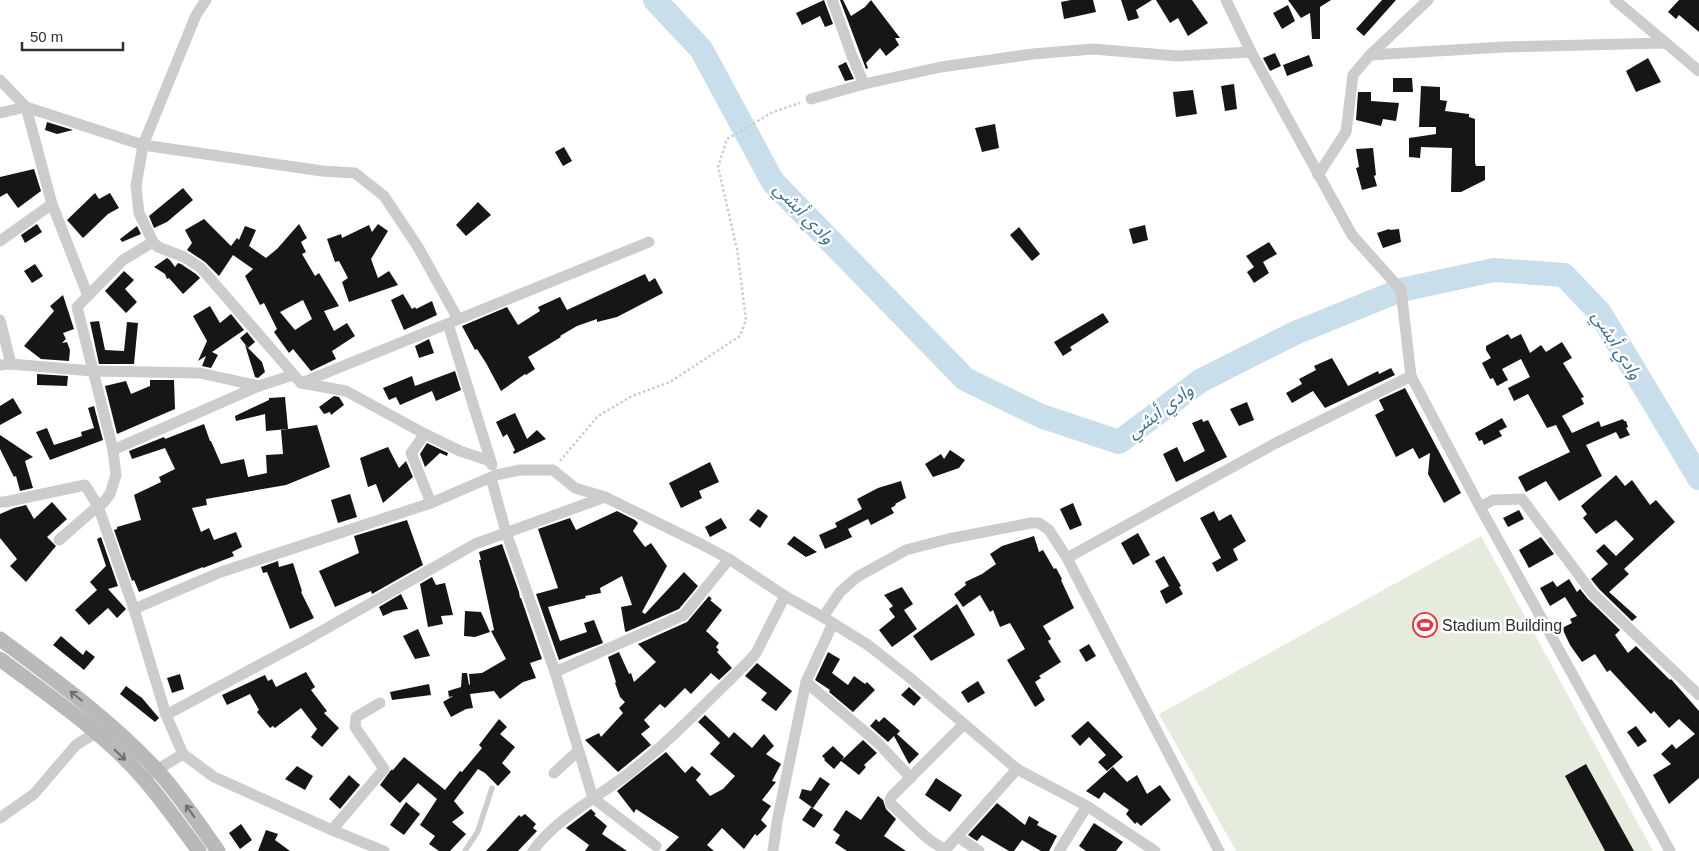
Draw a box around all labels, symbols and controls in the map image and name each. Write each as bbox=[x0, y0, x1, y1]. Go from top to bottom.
scale bar bbox=[22, 20, 124, 52]
text: 50 m bbox=[30, 28, 63, 45]
water label: وادي أبشي bbox=[767, 177, 839, 251]
water label: وادي أبشي bbox=[1585, 306, 1647, 385]
water label: وادي أبشي bbox=[1122, 379, 1199, 446]
sports icon: Stadium Building bbox=[1412, 612, 1438, 638]
place label: Stadium Building bbox=[1442, 617, 1562, 634]
one-way arrow bbox=[70, 691, 83, 702]
one-way arrow bbox=[114, 748, 126, 761]
one-way arrow bbox=[185, 804, 195, 818]

